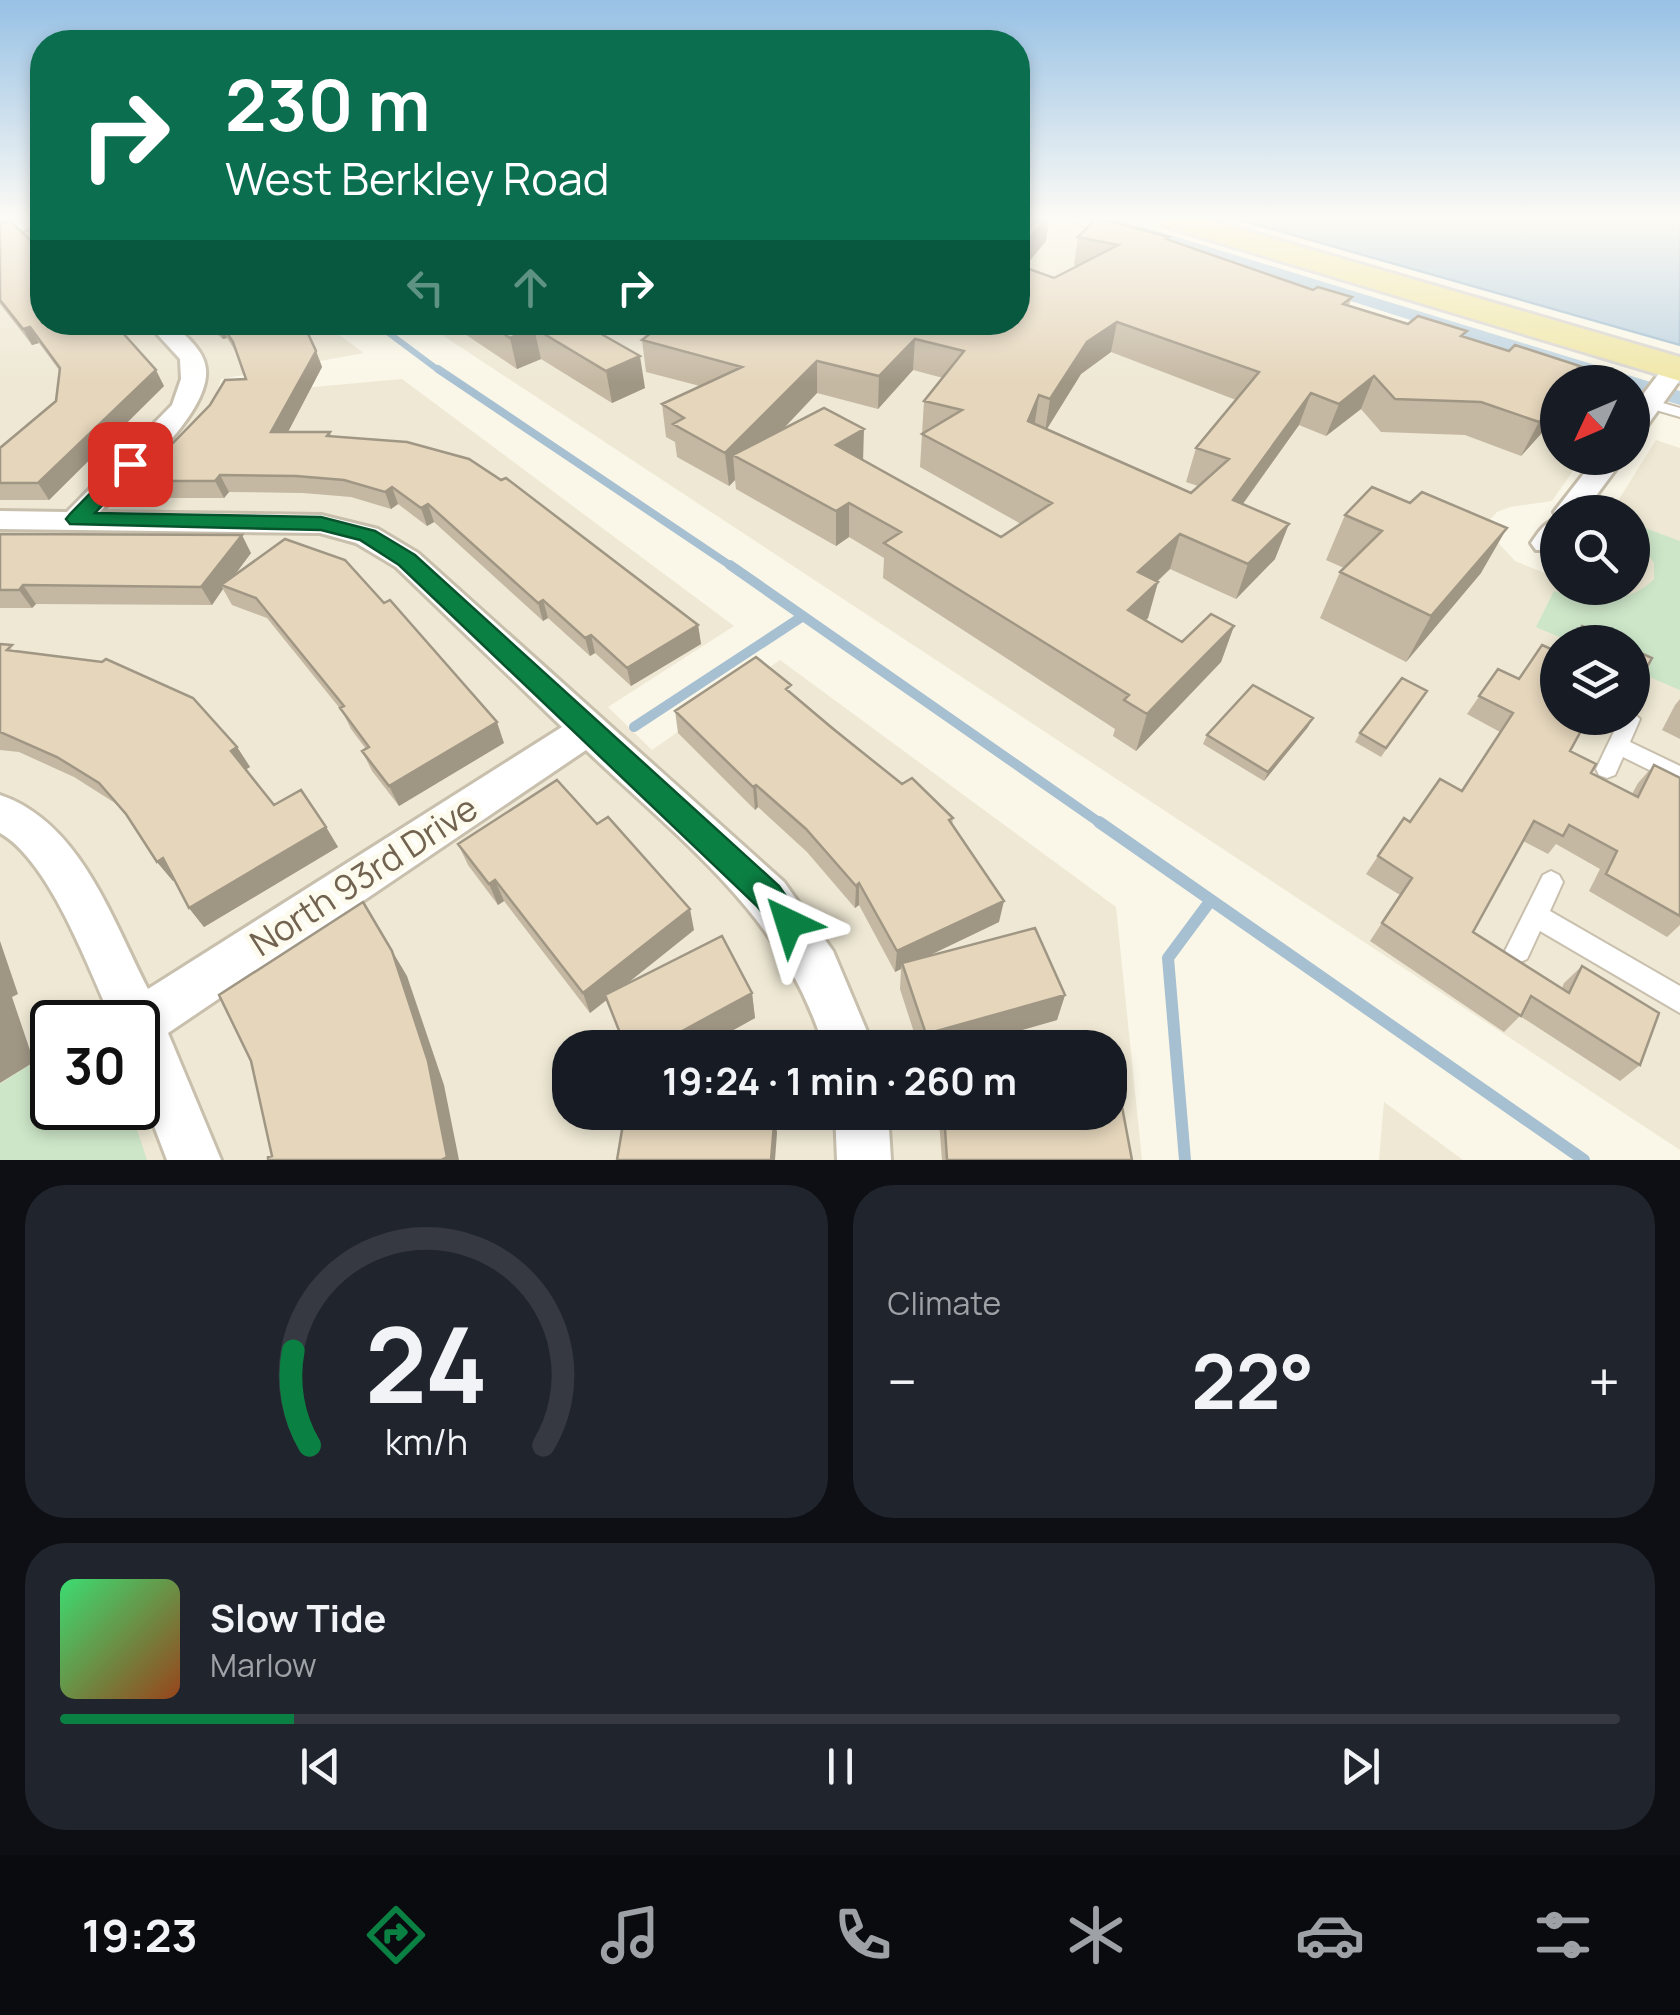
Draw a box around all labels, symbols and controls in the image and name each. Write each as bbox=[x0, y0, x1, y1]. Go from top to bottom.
text: 230 m bbox=[225, 56, 430, 152]
icon: right bbox=[60, 70, 190, 200]
text: West Berkley Road bbox=[225, 147, 610, 209]
icon: left bbox=[398, 260, 453, 315]
icon: ahead bbox=[503, 260, 558, 315]
icon: right bbox=[608, 260, 663, 315]
north arrow bbox=[1540, 365, 1650, 475]
map controls bbox=[1540, 365, 1650, 735]
pin bbox=[88, 422, 173, 507]
icon: arrive bbox=[103, 437, 158, 492]
button: search bbox=[1540, 495, 1650, 605]
button: layers bbox=[1540, 625, 1650, 735]
street label: North 93rd Drive bbox=[241, 784, 486, 967]
position arrow bbox=[737, 871, 841, 975]
speed limit sign: 30 bbox=[30, 1000, 160, 1130]
text: 19:24 · 1 min · 260 m bbox=[662, 1054, 1017, 1106]
text: Climate bbox=[888, 1281, 1001, 1325]
text: 24 bbox=[365, 1292, 488, 1434]
text: 22° bbox=[1191, 1329, 1314, 1432]
text: − bbox=[888, 1343, 917, 1419]
text: + bbox=[1588, 1343, 1620, 1419]
text: km/h bbox=[385, 1417, 468, 1466]
text: Slow Tide bbox=[210, 1591, 387, 1643]
text: Marlow bbox=[210, 1643, 317, 1687]
icon: previous bbox=[293, 1739, 348, 1794]
icon: pause bbox=[813, 1739, 868, 1794]
icon: next bbox=[1333, 1739, 1388, 1794]
icon: directions bbox=[361, 1900, 431, 1970]
icon: music bbox=[595, 1900, 665, 1970]
icon: phone bbox=[828, 1900, 898, 1970]
icon: climate bbox=[1061, 1900, 1131, 1970]
icon: car bbox=[1295, 1900, 1365, 1970]
icon: filters bbox=[1528, 1900, 1598, 1970]
text: 19:23 bbox=[82, 1904, 198, 1966]

